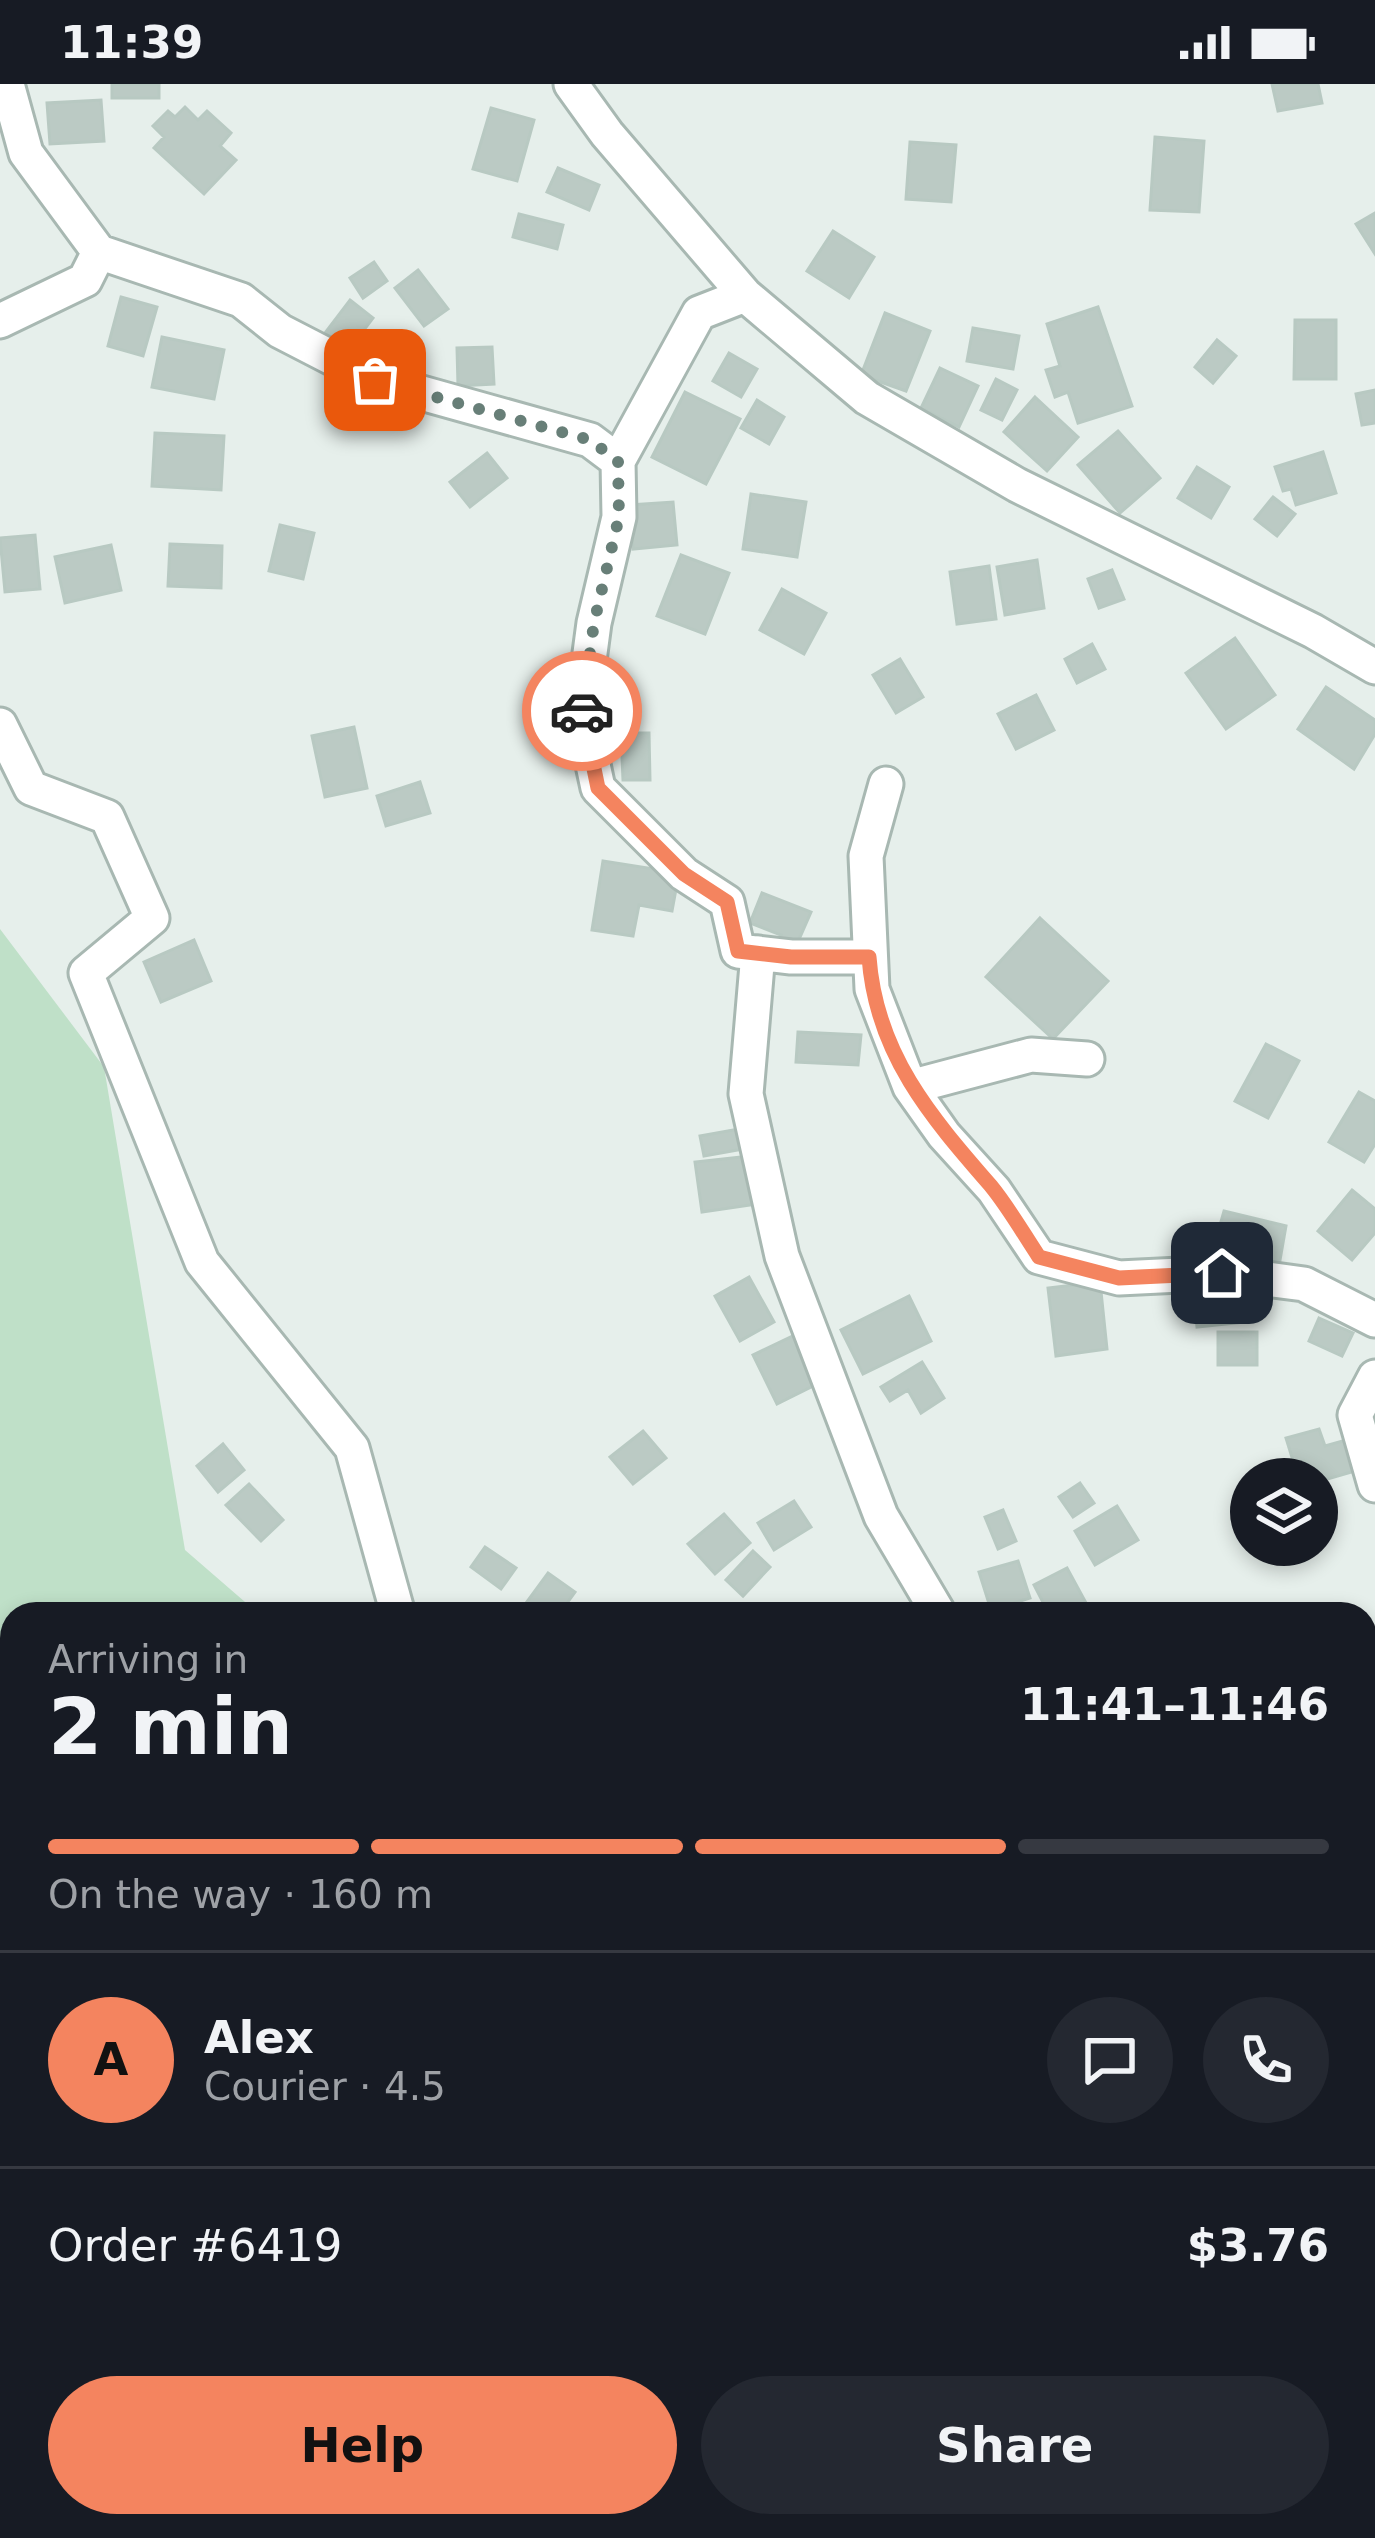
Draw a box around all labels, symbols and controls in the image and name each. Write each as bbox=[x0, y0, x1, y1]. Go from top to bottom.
text: 11:39 bbox=[60, 16, 203, 69]
pin bbox=[324, 329, 426, 431]
icon: bag bbox=[342, 347, 408, 413]
courier bbox=[522, 651, 642, 771]
icon: car bbox=[549, 678, 615, 744]
pin bbox=[1171, 1222, 1273, 1324]
icon: home bbox=[1189, 1240, 1255, 1306]
map controls bbox=[1230, 1458, 1338, 1566]
button: layers bbox=[1230, 1458, 1338, 1566]
text: Arriving in bbox=[48, 1637, 248, 1682]
text: 11:41–11:46 bbox=[1020, 1678, 1329, 1731]
text: 2 min bbox=[48, 1682, 293, 1772]
text: On the way · 160 m bbox=[48, 1872, 433, 1917]
button: chat bbox=[1047, 1997, 1173, 2123]
button: phone bbox=[1203, 1997, 1329, 2123]
text: Alex bbox=[204, 2011, 314, 2064]
text: A bbox=[94, 2033, 128, 2086]
text: Courier · 4.5 bbox=[204, 2064, 446, 2109]
text: Order #6419 bbox=[48, 2219, 342, 2272]
text: $3.76 bbox=[1187, 2219, 1329, 2272]
button: Help bbox=[48, 2376, 677, 2514]
button: Share bbox=[701, 2376, 1329, 2514]

